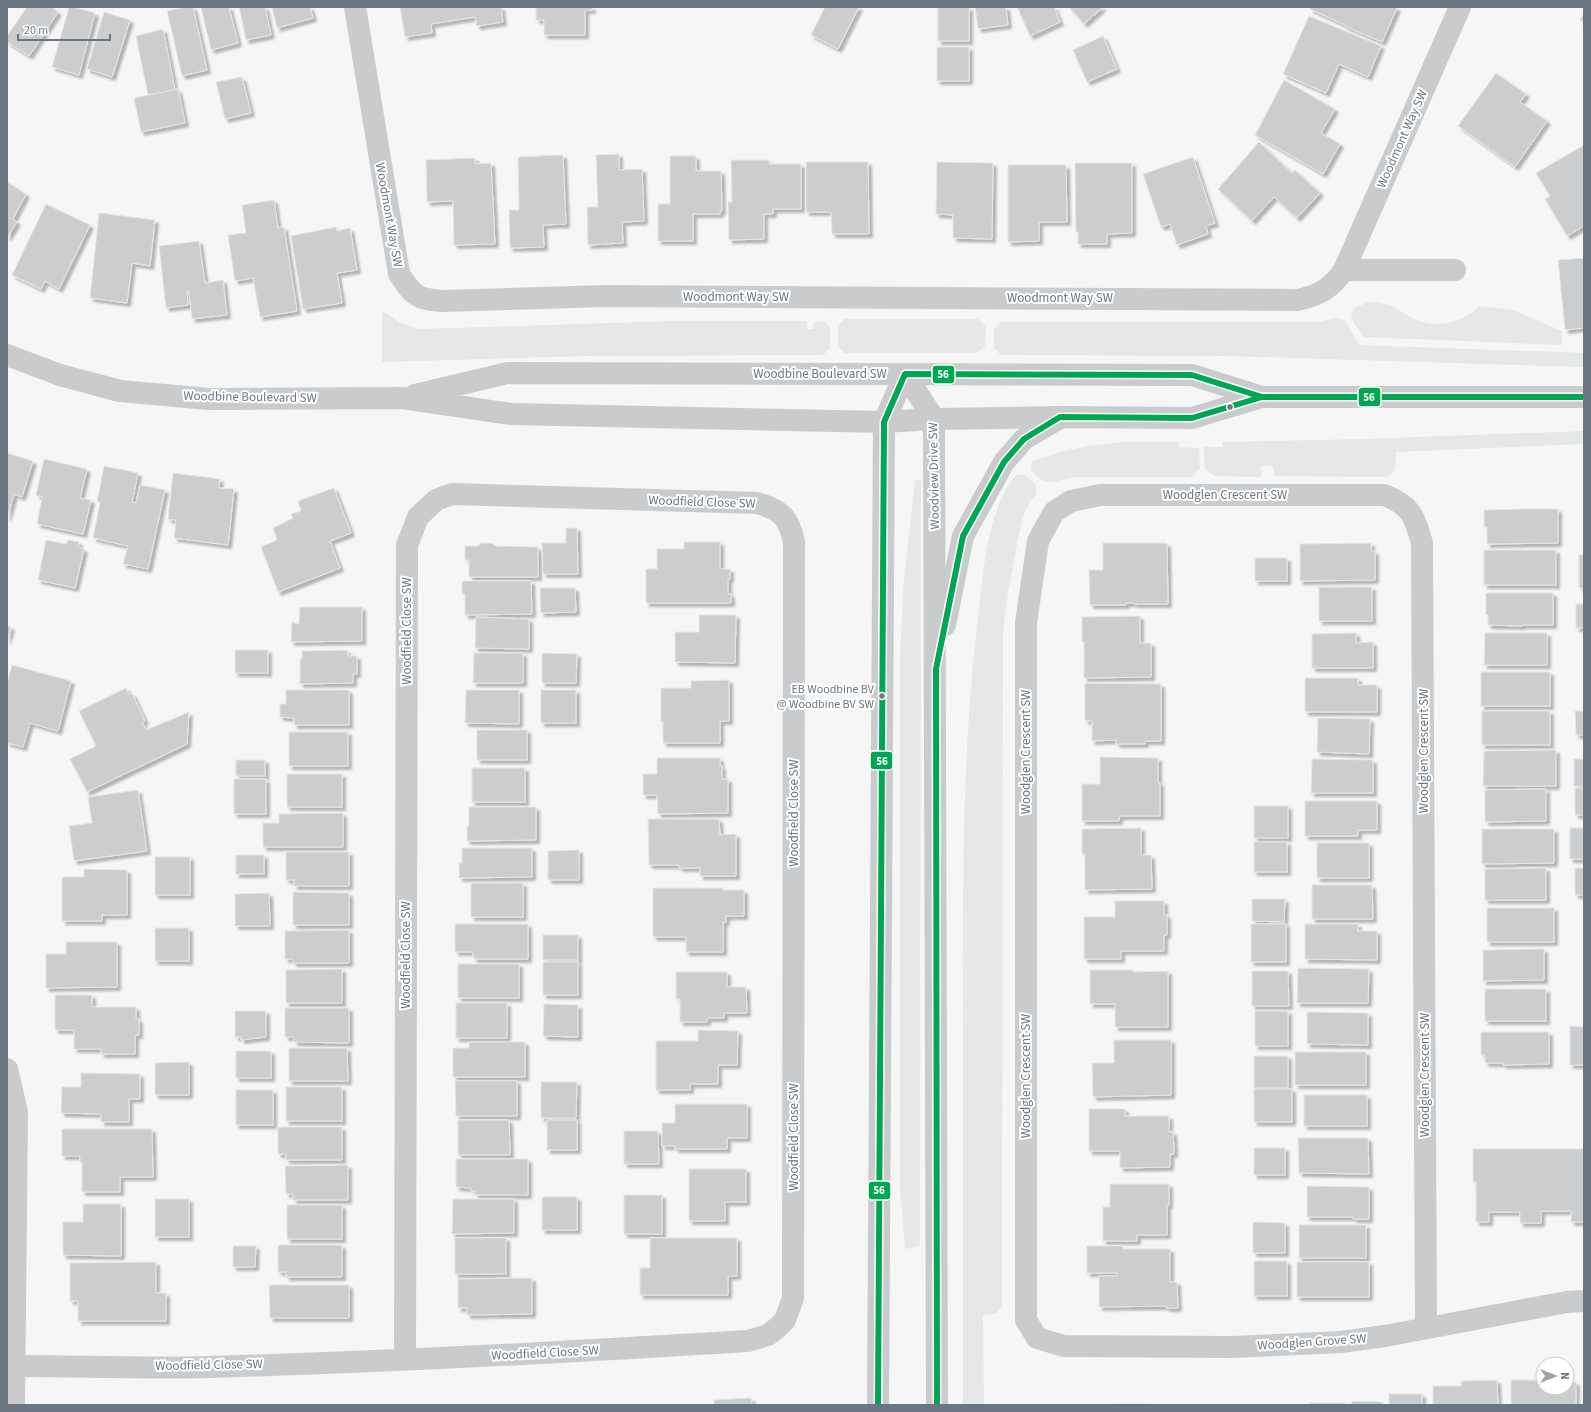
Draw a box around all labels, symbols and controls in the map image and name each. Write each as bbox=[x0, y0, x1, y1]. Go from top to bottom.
scale bar bbox=[18, 16, 110, 42]
text: 20 m bbox=[24, 22, 48, 39]
street label: Woodmont Way SW bbox=[1372, 87, 1432, 191]
street label: Woodmont Way SW bbox=[371, 161, 407, 269]
street label: Woodmont Way SW bbox=[683, 288, 789, 306]
street label: Woodmont Way SW bbox=[1007, 289, 1113, 307]
street label: Woodbine Boulevard SW bbox=[753, 365, 887, 383]
line badge: 56 bbox=[932, 365, 955, 384]
text: 56 bbox=[937, 367, 949, 382]
street label: Woodbine Boulevard SW bbox=[183, 387, 317, 407]
line badge: 56 bbox=[1358, 387, 1381, 407]
text: 56 bbox=[1363, 390, 1375, 405]
unlabelled marker bbox=[1225, 402, 1235, 412]
street label: Woodview Drive SW bbox=[924, 422, 944, 530]
street label: Woodglen Crescent SW bbox=[1163, 486, 1287, 504]
street label: Woodfield Close SW bbox=[648, 491, 756, 513]
street label: Woodfield Close SW bbox=[398, 577, 416, 685]
place label: EB Woodbine BV @ Woodbine BV SW bbox=[776, 681, 875, 713]
street label: Woodglen Crescent SW bbox=[1415, 689, 1433, 813]
street label: Woodglen Crescent SW bbox=[1017, 690, 1035, 814]
marker: EB Woodbine BV @ Woodbine BV SW bbox=[877, 691, 887, 701]
line badge: 56 bbox=[870, 751, 893, 770]
text: 56 bbox=[876, 754, 888, 769]
street label: Woodfield Close SW bbox=[785, 759, 803, 867]
street label: Woodfield Close SW bbox=[397, 901, 415, 1009]
street label: Woodglen Crescent SW bbox=[1416, 1013, 1434, 1137]
street label: Woodglen Crescent SW bbox=[1017, 1014, 1035, 1138]
street label: Woodfield Close SW bbox=[785, 1083, 803, 1191]
line badge: 56 bbox=[868, 1181, 891, 1200]
text: 56 bbox=[873, 1183, 885, 1198]
street label: Woodglen Grove SW bbox=[1257, 1329, 1367, 1355]
street label: Woodfield Close SW bbox=[491, 1341, 599, 1365]
street label: Woodfield Close SW bbox=[155, 1355, 263, 1375]
north arrow bbox=[1535, 1356, 1575, 1396]
text: N bbox=[1557, 1372, 1572, 1380]

